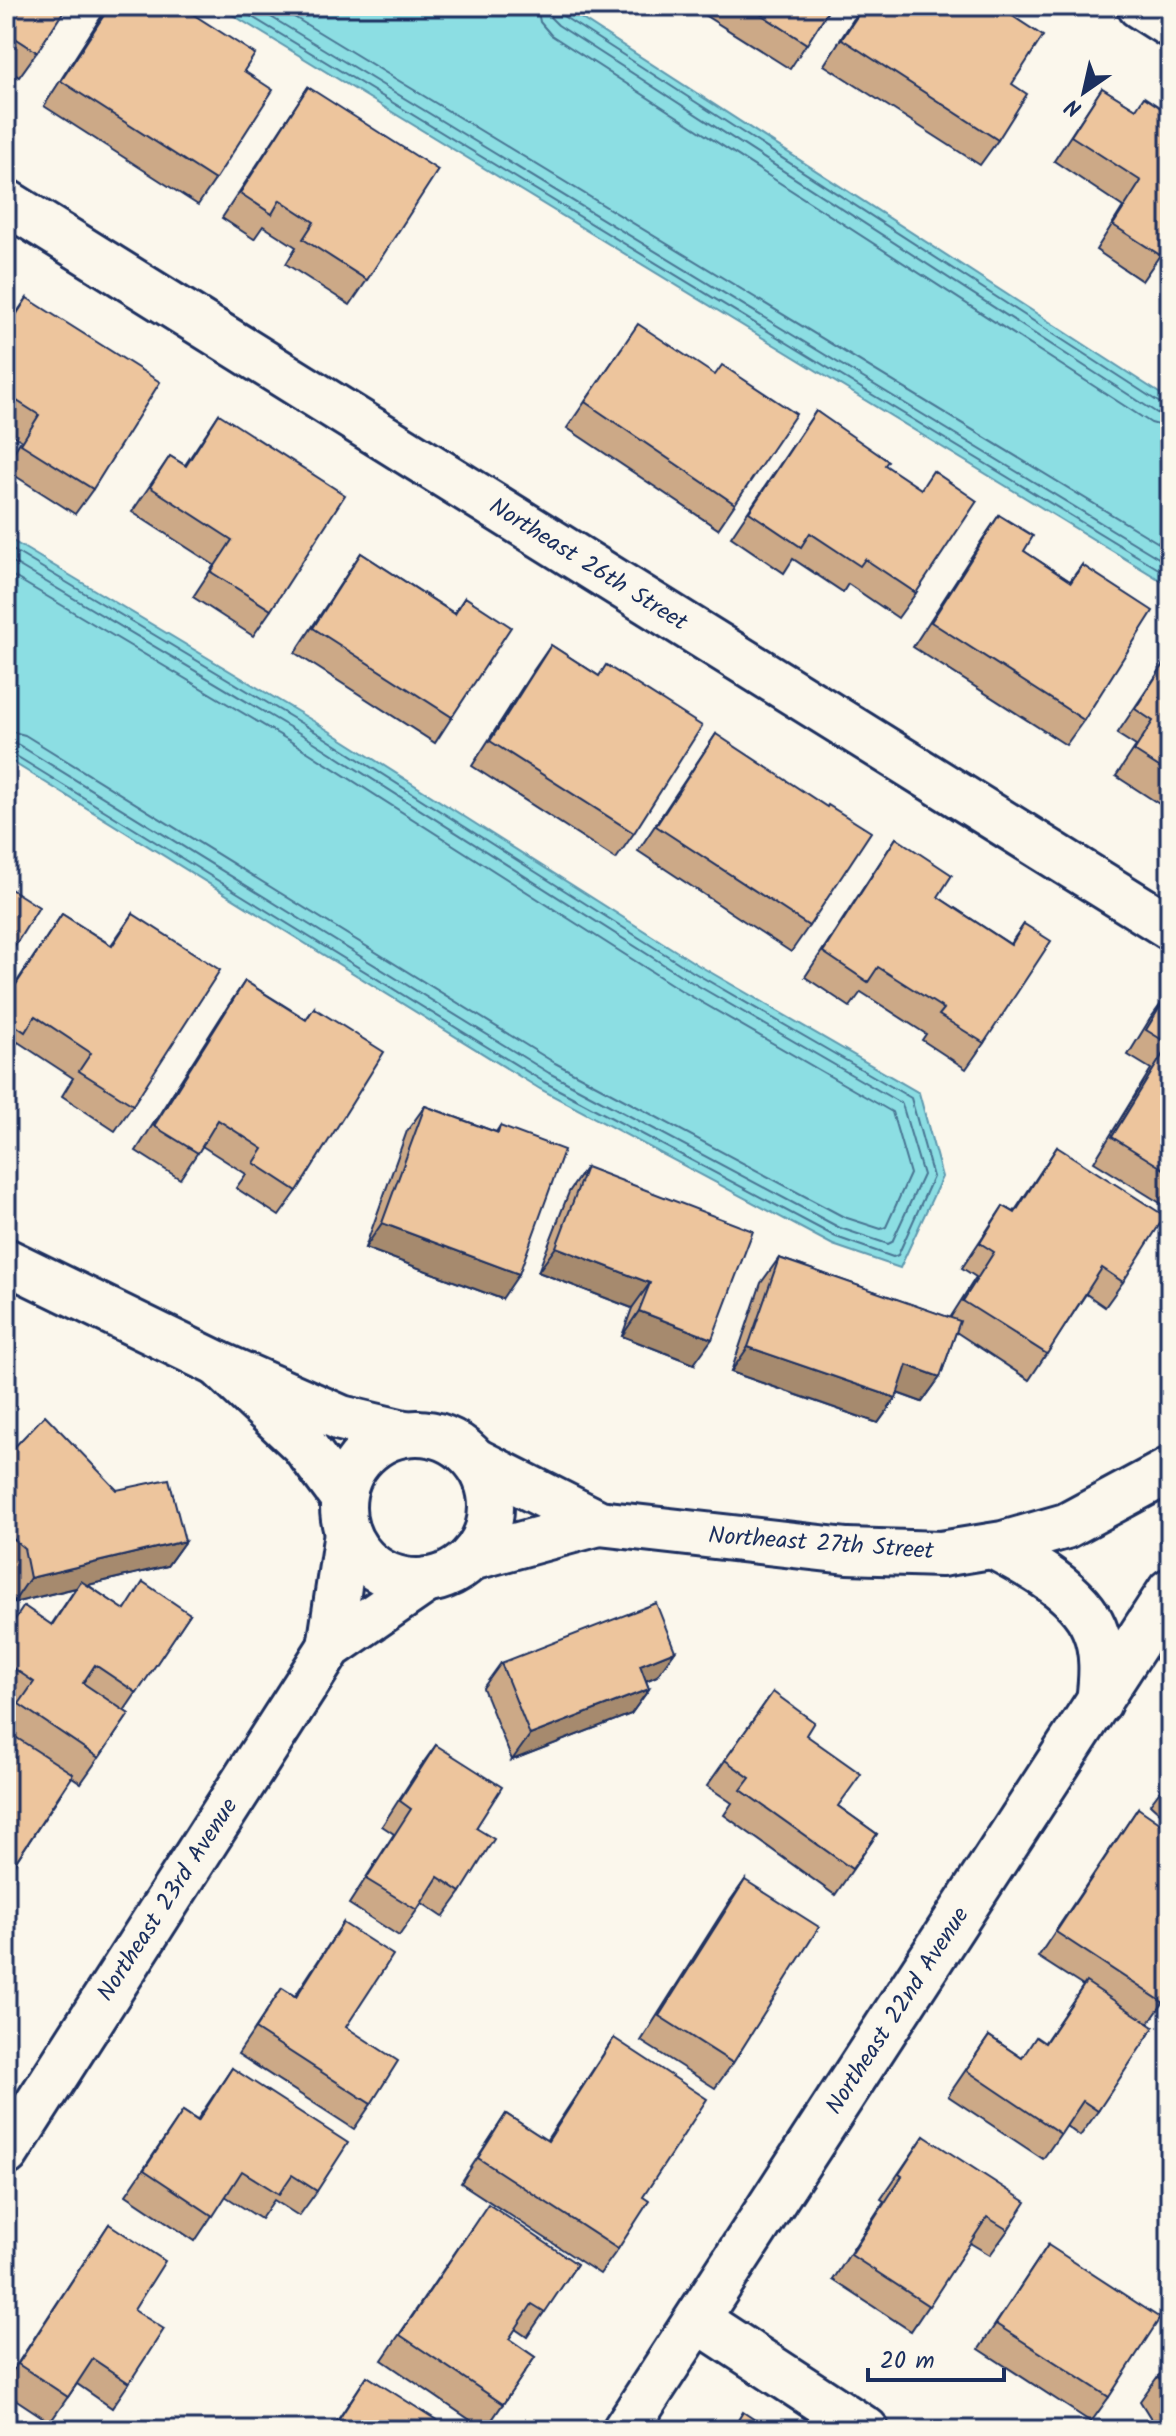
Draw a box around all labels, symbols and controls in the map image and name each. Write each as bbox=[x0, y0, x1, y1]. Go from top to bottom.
north arrow bbox=[1044, 52, 1124, 132]
text: N bbox=[1059, 88, 1090, 125]
street label: Northeast 26th Street bbox=[481, 488, 696, 642]
street label: Northeast 27th Street bbox=[707, 1517, 936, 1571]
street label: Northeast 23rd Avenue bbox=[87, 1790, 249, 2010]
street label: Northeast 22nd Avenue bbox=[816, 1899, 980, 2123]
scale bar bbox=[868, 2332, 1004, 2382]
text: 20 m bbox=[880, 2342, 935, 2381]

